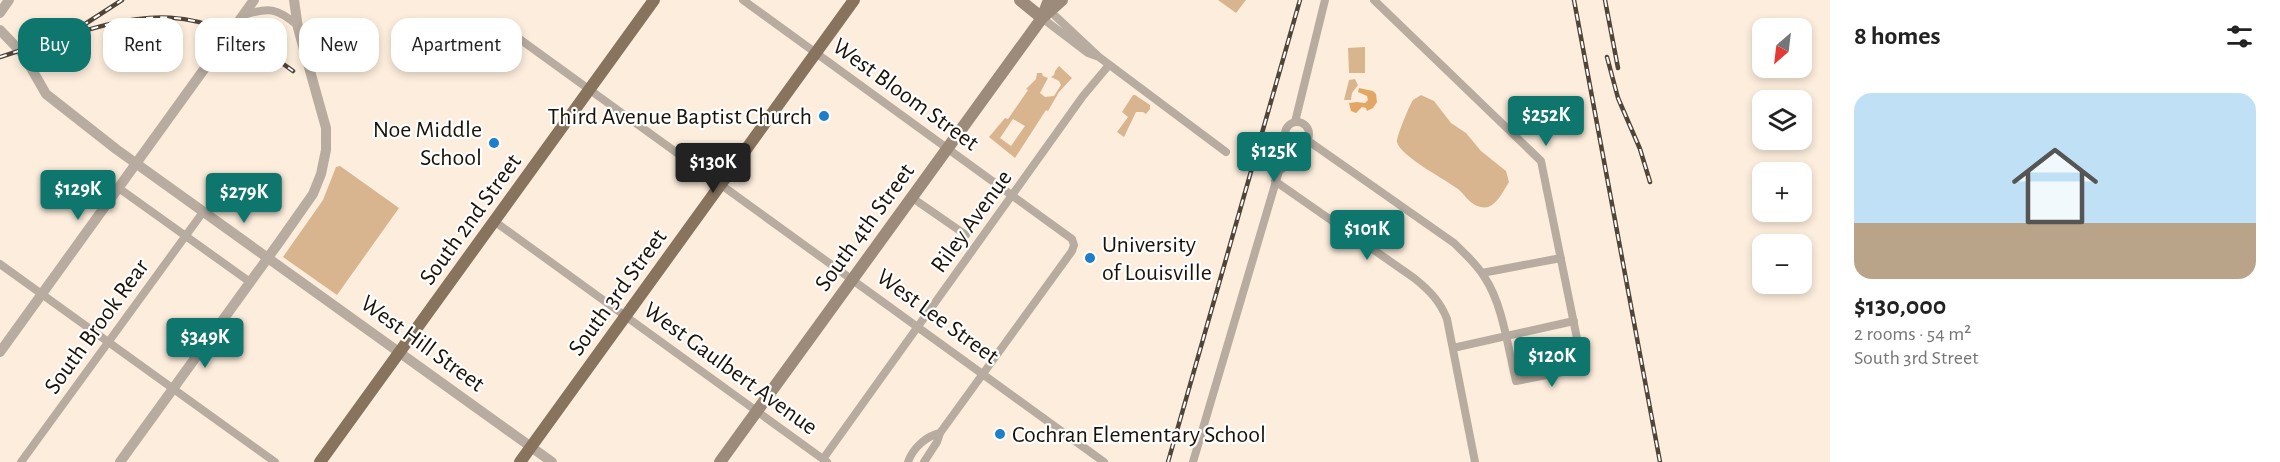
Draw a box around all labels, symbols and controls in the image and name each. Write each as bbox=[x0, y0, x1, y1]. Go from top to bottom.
chip: Buy bbox=[18, 18, 91, 72]
chip: Rent bbox=[103, 18, 183, 72]
chip: Filters bbox=[195, 18, 287, 72]
chip: New bbox=[299, 18, 379, 72]
chip: Apartment bbox=[391, 18, 522, 72]
north arrow bbox=[1752, 18, 1812, 78]
map controls bbox=[1752, 18, 1812, 294]
icon: filters bbox=[2223, 20, 2256, 53]
text: 8 homes bbox=[1854, 23, 1941, 49]
street label: West Bloom Street bbox=[828, 34, 983, 156]
button: layers bbox=[1752, 90, 1812, 150]
pin: $252K bbox=[1504, 96, 1588, 147]
place label: Third Avenue Baptist Church bbox=[548, 105, 812, 129]
text: $252K bbox=[1522, 105, 1570, 125]
marker: Third Avenue Baptist Church bbox=[817, 109, 831, 123]
place label: Noe Middle School bbox=[373, 118, 482, 170]
pin: $125K bbox=[1232, 132, 1316, 183]
icon: home bbox=[2001, 132, 2109, 240]
marker: Noe Middle School bbox=[487, 136, 501, 150]
text: $125K bbox=[1251, 141, 1297, 161]
pin: $130K bbox=[671, 143, 755, 194]
street label: South 2nd Street bbox=[415, 149, 526, 289]
text: $130K bbox=[690, 152, 736, 172]
street label: South 4th Street bbox=[811, 159, 919, 296]
button: + bbox=[1752, 162, 1812, 222]
street label: Riley Avenue bbox=[927, 166, 1017, 277]
pin: $129K bbox=[36, 170, 120, 221]
pin: $279K bbox=[202, 173, 286, 224]
text: $129K bbox=[55, 179, 101, 199]
text: $279K bbox=[220, 182, 268, 202]
pin: $101K bbox=[1325, 210, 1409, 261]
text: $101K bbox=[1344, 219, 1390, 239]
street label: South 3rd Street bbox=[564, 225, 672, 360]
place label: University of Louisville bbox=[1102, 233, 1212, 285]
button: − bbox=[1752, 234, 1812, 294]
marker: University of Louisville bbox=[1083, 251, 1097, 265]
street label: South Brook Rear bbox=[40, 255, 154, 398]
street label: West Lee Street bbox=[872, 265, 1003, 369]
street label: West Hill Street bbox=[356, 291, 489, 397]
text: $130,000 bbox=[1854, 293, 1946, 319]
street label: West Gaulbert Avenue bbox=[639, 298, 822, 440]
pin: $349K bbox=[163, 318, 247, 369]
text: 2 rooms · 54 m² bbox=[1854, 324, 1971, 344]
text: $349K bbox=[180, 327, 230, 347]
pin: $120K bbox=[1510, 337, 1594, 388]
text: $120K bbox=[1528, 346, 1576, 366]
text: South 3rd Street bbox=[1854, 348, 1979, 368]
place label: Cochran Elementary School bbox=[1012, 423, 1266, 447]
marker: Cochran Elementary School bbox=[993, 427, 1007, 441]

